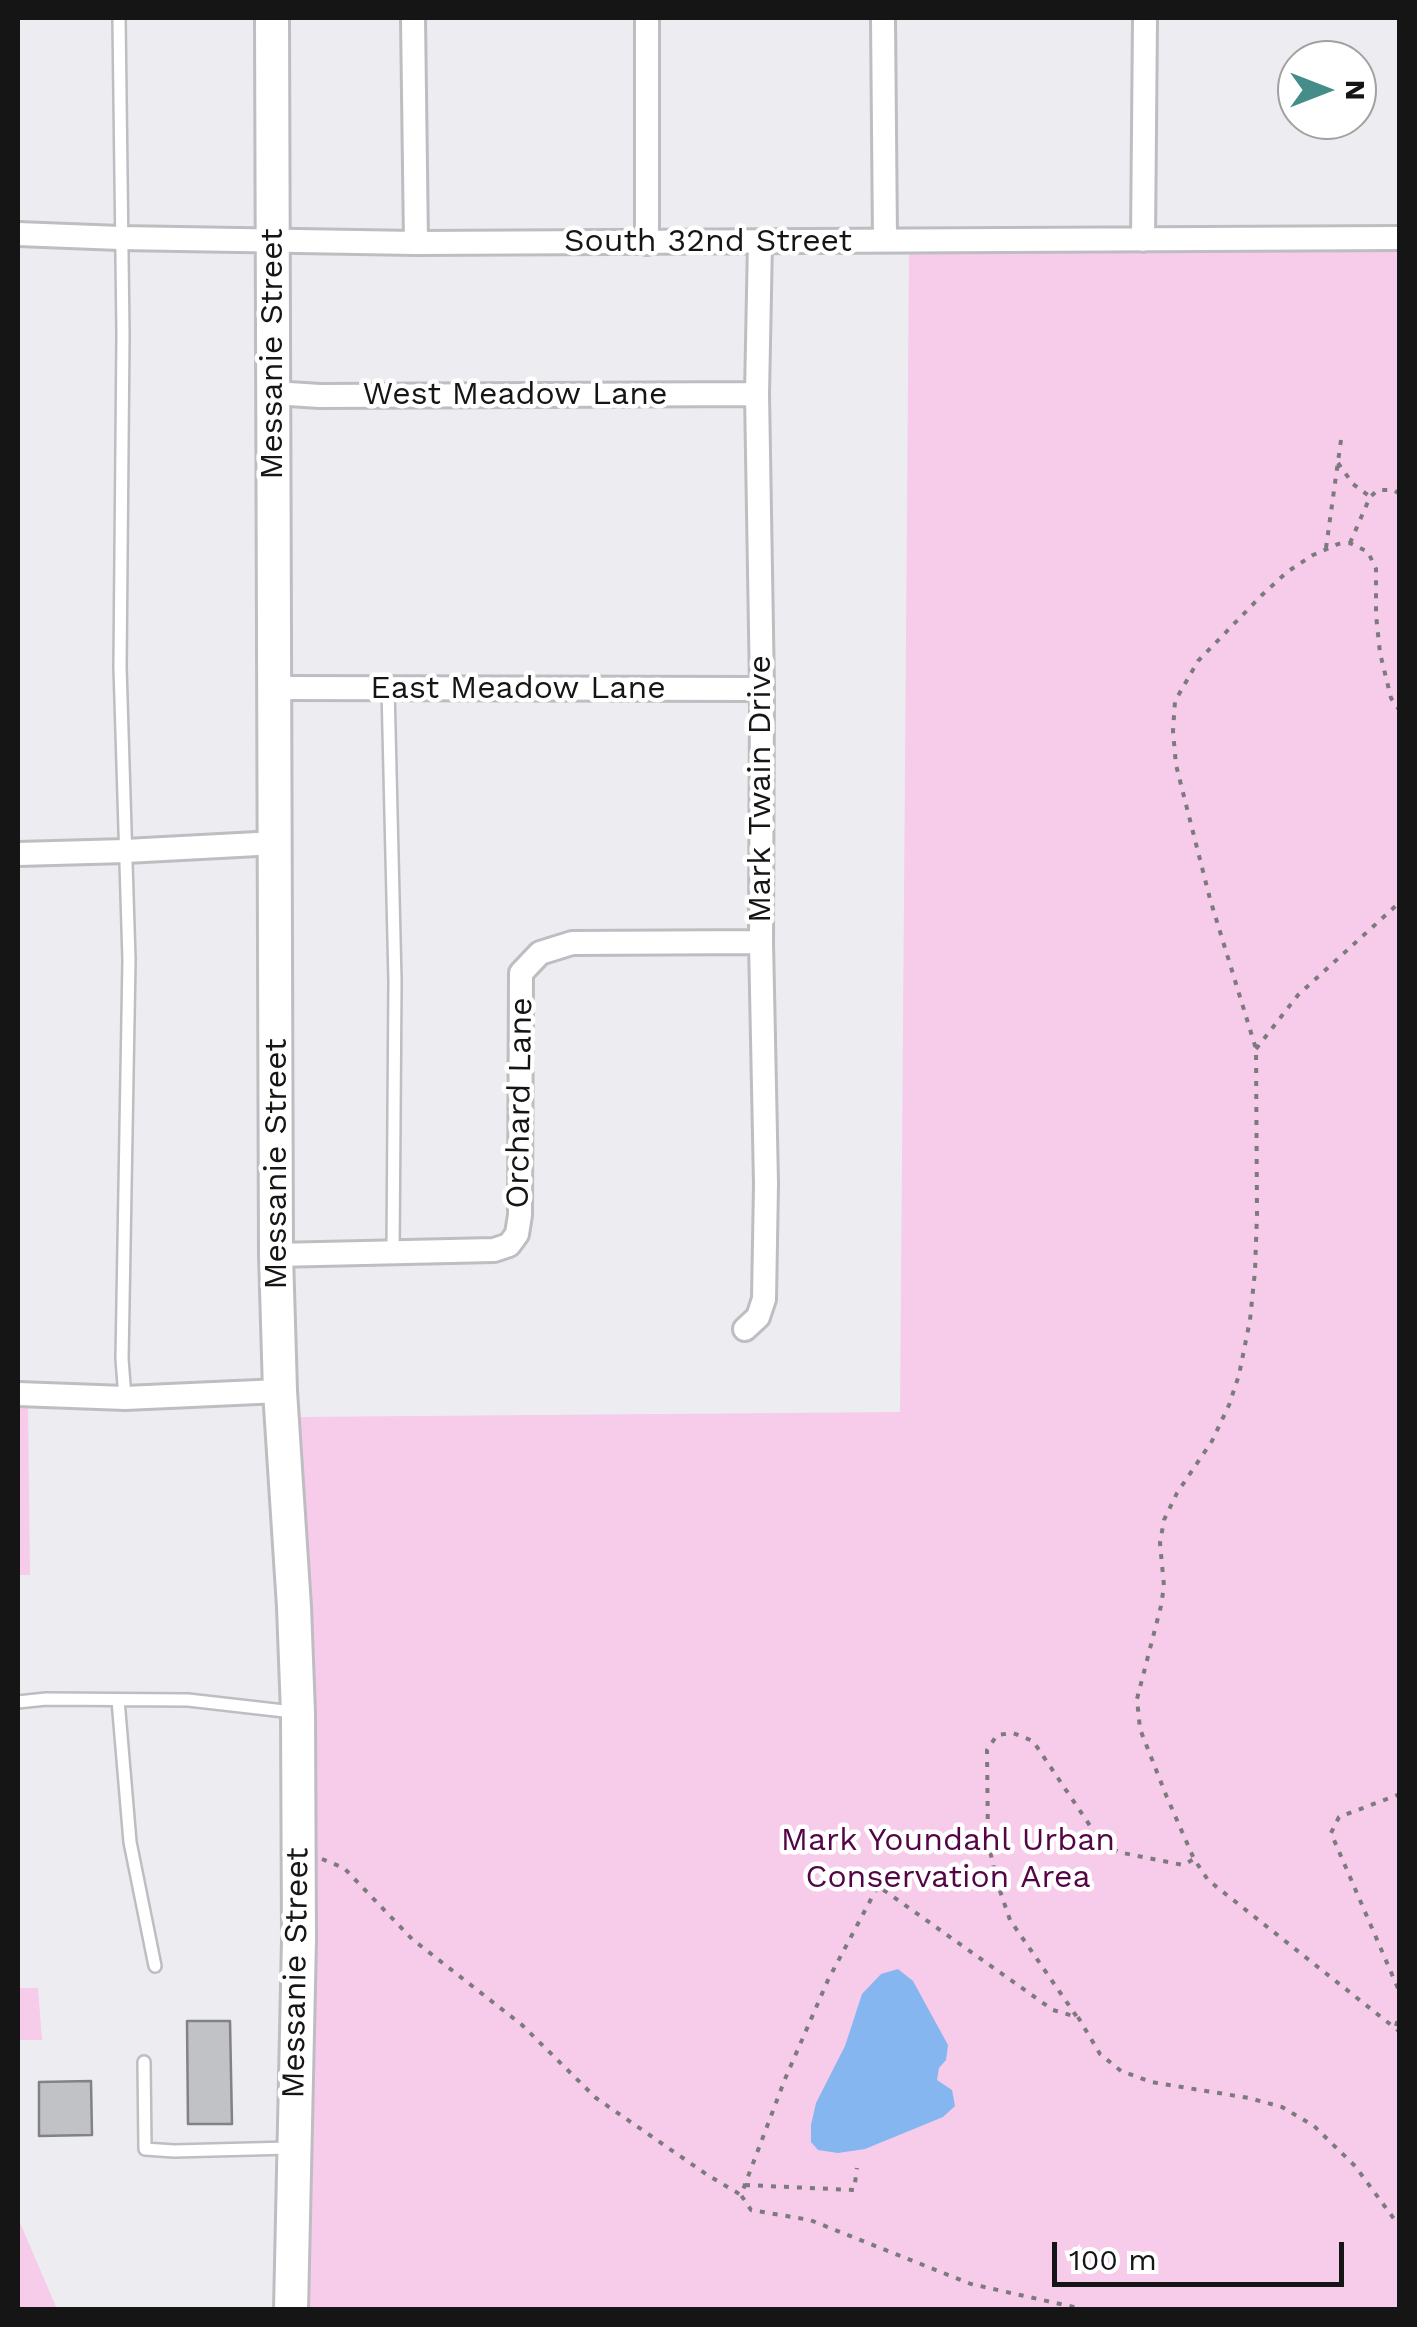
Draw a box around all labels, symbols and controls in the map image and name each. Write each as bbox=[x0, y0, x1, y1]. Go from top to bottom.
north arrow bbox=[1277, 40, 1377, 140]
text: N bbox=[1339, 80, 1372, 100]
street label: South 32nd Street bbox=[564, 223, 852, 261]
street label: Messanie Street bbox=[254, 228, 292, 480]
street label: West Meadow Lane bbox=[363, 376, 667, 414]
street label: Mark Twain Drive bbox=[742, 655, 780, 923]
street label: East Meadow Lane bbox=[370, 670, 666, 708]
street label: Orchard Lane bbox=[499, 997, 541, 1209]
street label: Messanie Street bbox=[258, 1038, 296, 1290]
park label: Mark Youndahl Urban Conservation Area bbox=[781, 1822, 1115, 1897]
street label: Messanie Street bbox=[275, 1847, 317, 2099]
scale bar bbox=[1057, 2222, 1350, 2284]
text: 100 m bbox=[1069, 2242, 1157, 2277]

